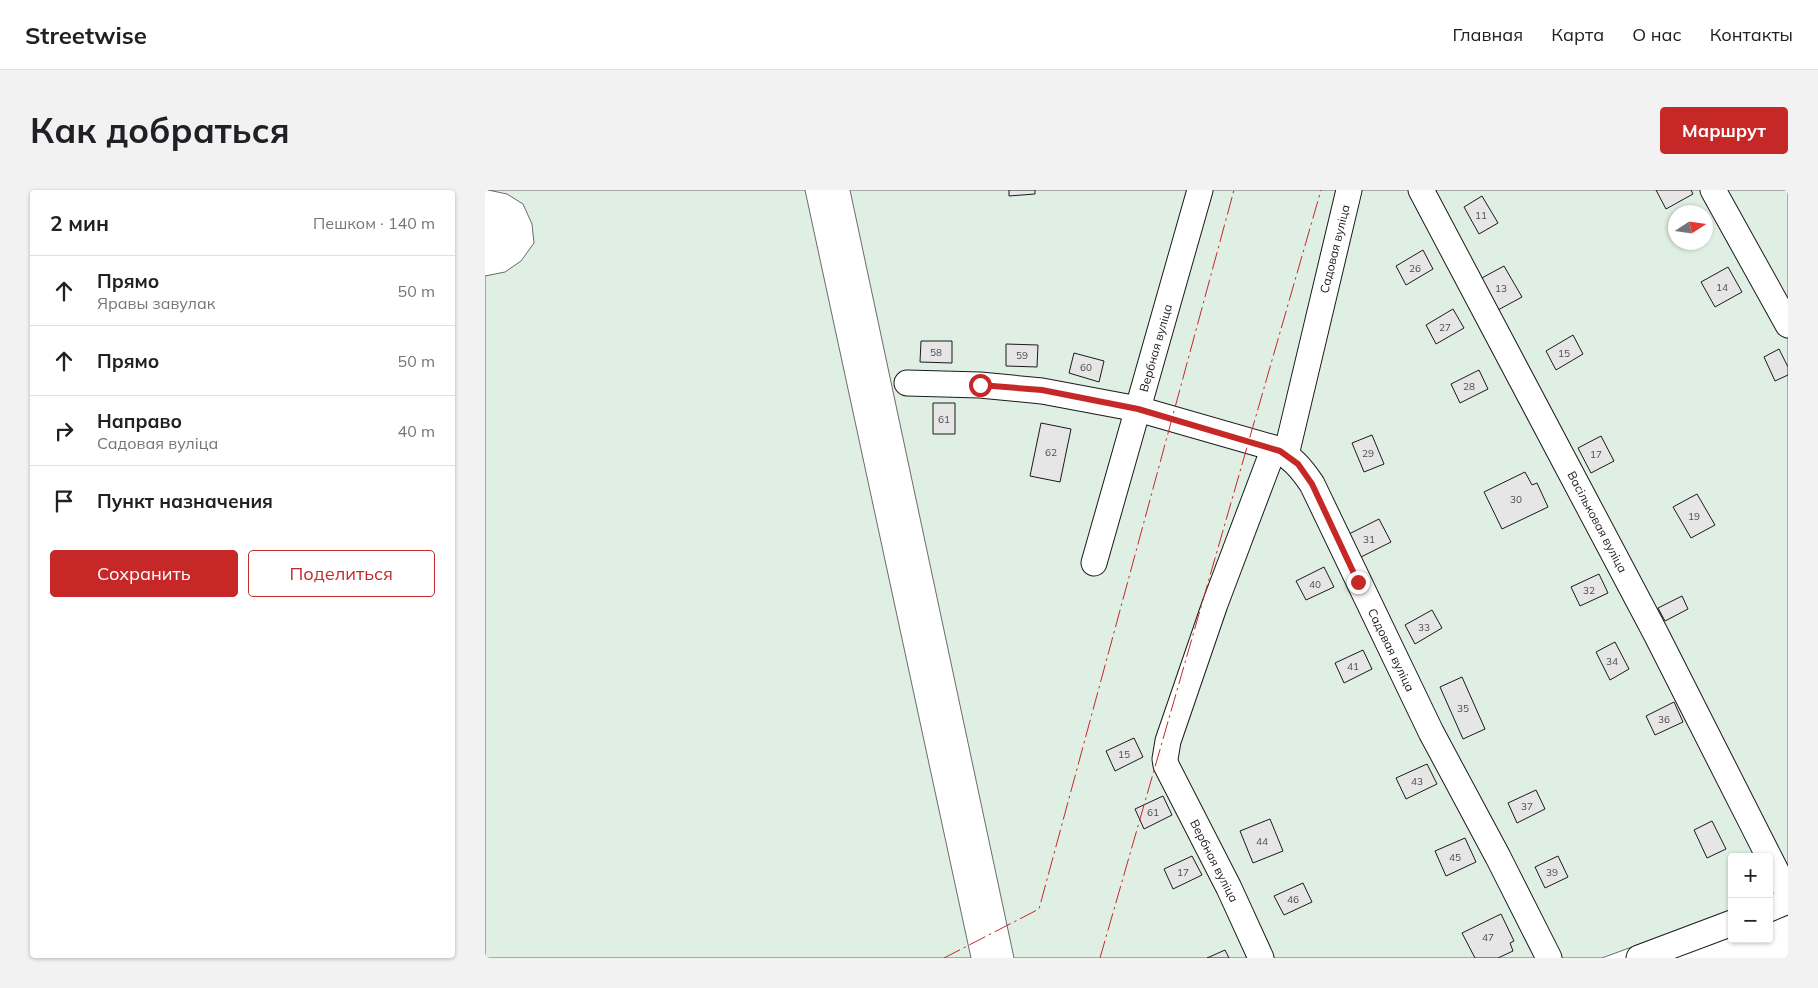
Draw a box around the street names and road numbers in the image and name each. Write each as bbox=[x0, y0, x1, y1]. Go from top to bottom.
street label: Садовая вуліца bbox=[1316, 203, 1353, 295]
street label: Вербная вуліца bbox=[1136, 302, 1175, 394]
street label: Васільковая вуліца bbox=[1564, 468, 1631, 575]
street label: Садовая вуліца bbox=[1365, 606, 1418, 694]
street label: Вербная вуліца bbox=[1187, 817, 1242, 905]

